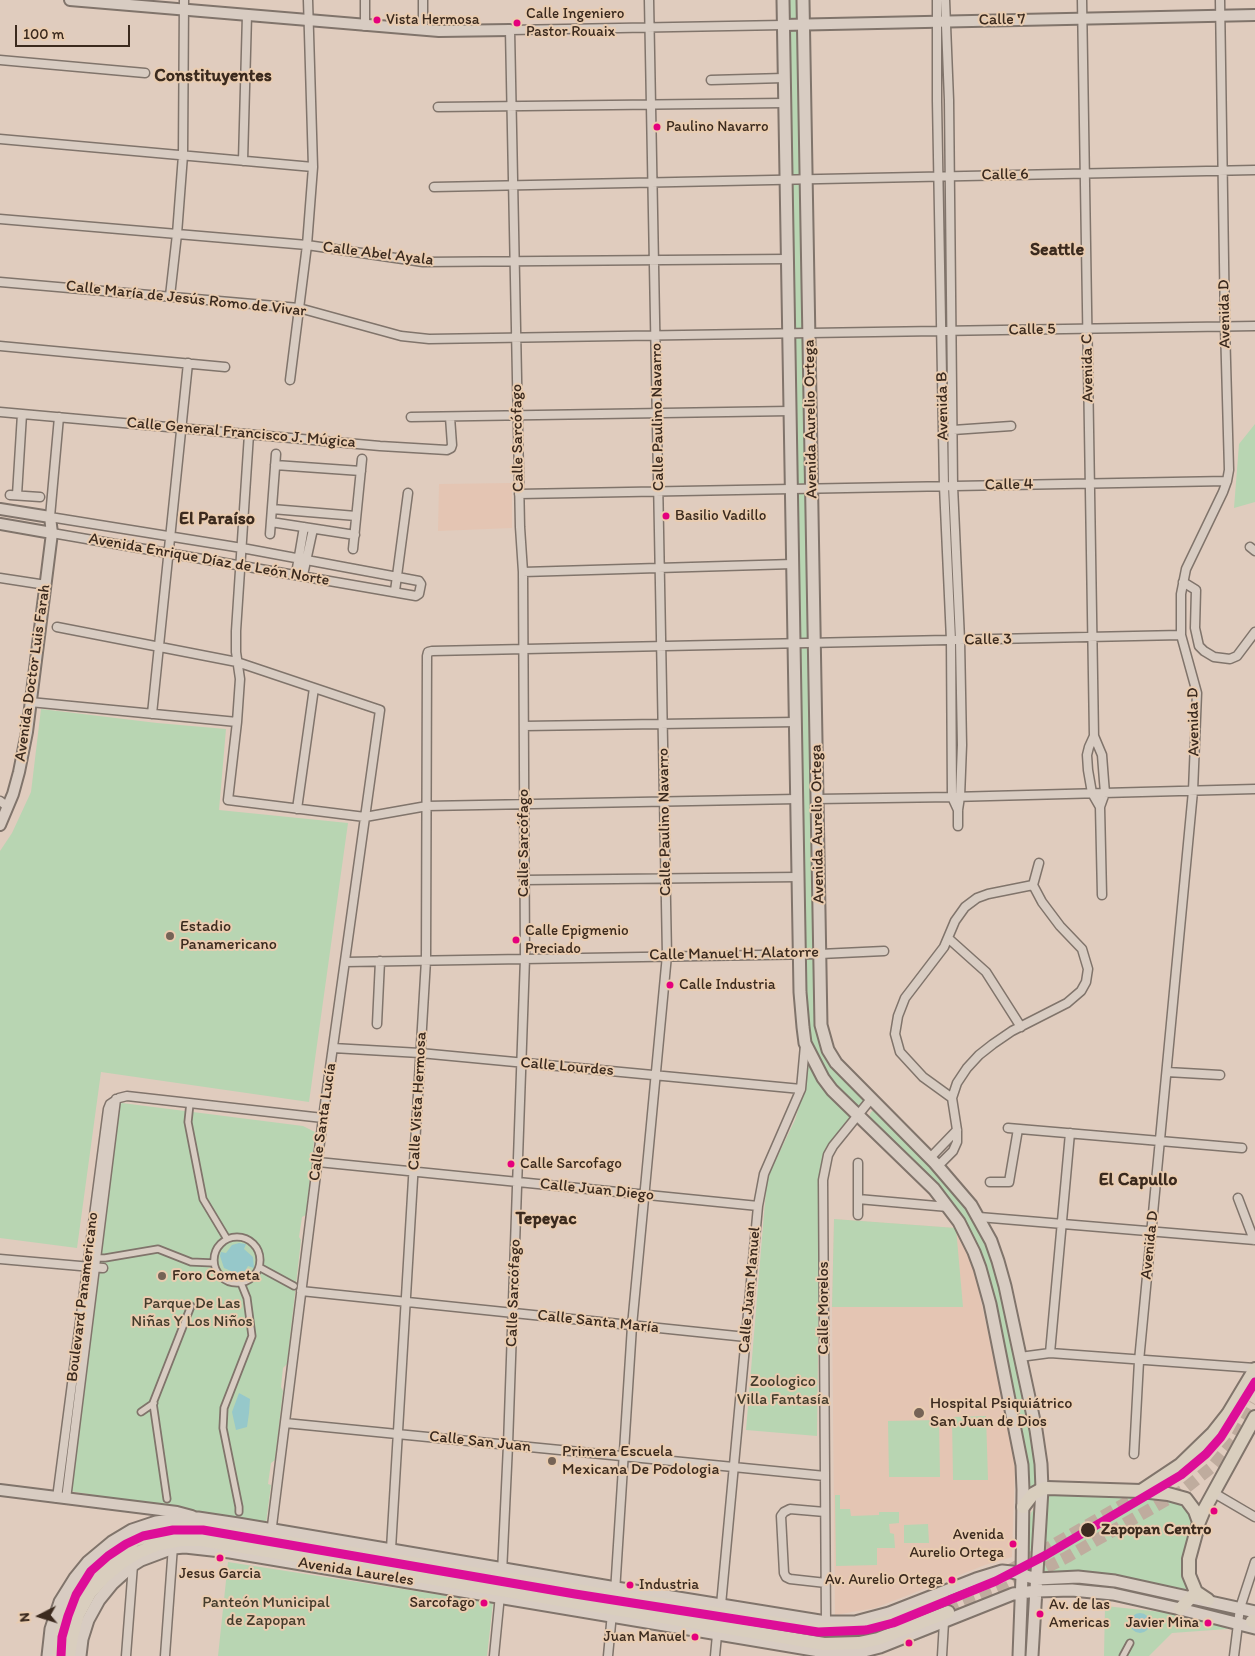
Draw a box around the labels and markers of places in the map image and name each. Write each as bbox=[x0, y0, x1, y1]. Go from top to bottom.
place label: Calle Ingeniero Pastor Rouaix bbox=[526, 5, 625, 40]
place label: Vista Hermosa bbox=[386, 11, 479, 29]
marker: Vista Hermosa bbox=[372, 15, 382, 25]
marker: Calle Ingeniero Pastor Rouaix bbox=[512, 18, 522, 28]
place label: Paulino Navarro bbox=[666, 118, 769, 136]
marker: Paulino Navarro bbox=[652, 122, 662, 132]
place label: Basilio Vadillo bbox=[675, 507, 766, 525]
marker: Basilio Vadillo bbox=[661, 511, 671, 521]
place label: Estadio Panamericano bbox=[180, 917, 277, 955]
place label: Calle Epigmenio Preciado bbox=[525, 922, 629, 957]
marker: Estadio Panamericano bbox=[164, 930, 176, 942]
marker: Calle Epigmenio Preciado bbox=[511, 935, 521, 945]
place label: Calle Industria bbox=[679, 976, 776, 994]
marker: Calle Industria bbox=[665, 980, 675, 990]
place label: Calle Sarcofago bbox=[520, 1155, 622, 1173]
marker: Calle Sarcofago bbox=[506, 1159, 516, 1169]
place label: Foro Cometa bbox=[172, 1266, 260, 1286]
marker: Foro Cometa bbox=[156, 1270, 168, 1282]
place label: Hospital Psiquiátrico San Juan de Dios bbox=[930, 1394, 1072, 1432]
marker: Hospital Psiquiátrico San Juan de Dios bbox=[912, 1406, 926, 1420]
place label: Primera Escuela Mexicana De Podologia bbox=[562, 1442, 719, 1480]
marker: Primera Escuela Mexicana De Podologia bbox=[546, 1455, 558, 1467]
unlabelled marker bbox=[1209, 1506, 1219, 1516]
place label: Zapopan Centro bbox=[1101, 1520, 1211, 1540]
marker: Zapopan Centro bbox=[1079, 1521, 1097, 1539]
place label: Avenida Aurelio Ortega bbox=[909, 1526, 1004, 1561]
marker: Avenida Aurelio Ortega bbox=[1008, 1539, 1018, 1549]
marker: Jesus Garcia bbox=[215, 1553, 225, 1563]
place label: Jesus Garcia bbox=[179, 1565, 261, 1583]
place label: Av. Aurelio Ortega bbox=[825, 1571, 943, 1589]
marker: Av. Aurelio Ortega bbox=[947, 1575, 957, 1585]
place label: Industria bbox=[639, 1576, 699, 1594]
marker: Industria bbox=[625, 1580, 635, 1590]
place label: Sarcofago bbox=[410, 1594, 475, 1612]
place label: Av. de las Americas bbox=[1049, 1596, 1110, 1631]
marker: Sarcofago bbox=[479, 1598, 489, 1608]
marker: Av. de las Americas bbox=[1035, 1609, 1045, 1619]
place label: Javier Mina bbox=[1126, 1614, 1199, 1632]
marker: Javier Mina bbox=[1203, 1618, 1213, 1628]
place label: Juan Manuel bbox=[604, 1628, 686, 1646]
marker: Juan Manuel bbox=[690, 1632, 700, 1642]
unlabelled marker bbox=[904, 1638, 914, 1648]

